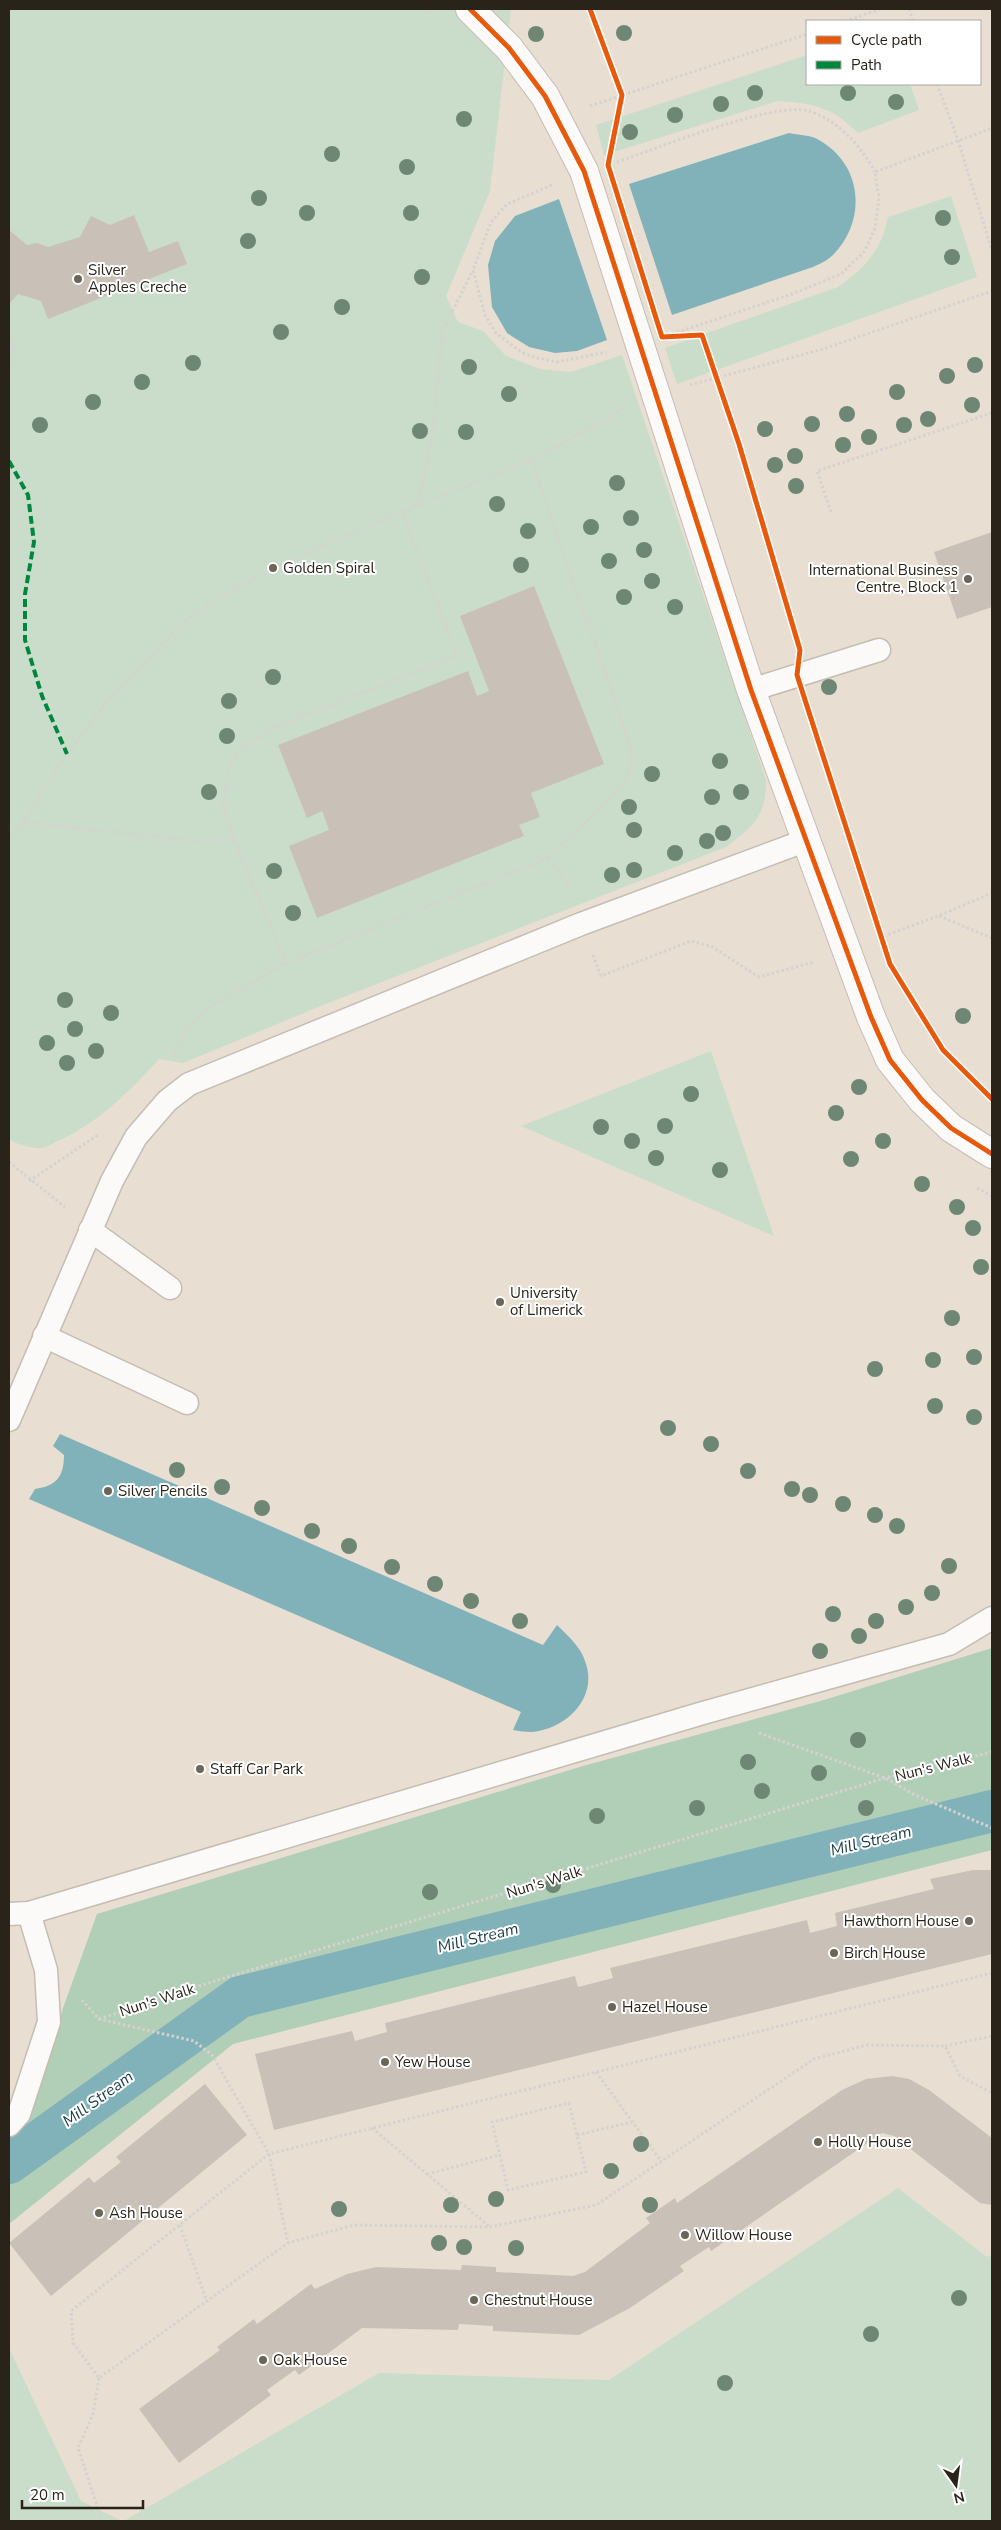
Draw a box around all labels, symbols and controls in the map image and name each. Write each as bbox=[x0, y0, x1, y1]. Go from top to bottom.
legend bbox=[806, 20, 981, 85]
text: Cycle path bbox=[851, 30, 922, 50]
text: Path bbox=[851, 55, 882, 75]
place label: Silver Apples Creche bbox=[88, 260, 187, 297]
marker: Silver Apples Creche bbox=[72, 273, 84, 285]
place label: Golden Spiral bbox=[283, 558, 375, 578]
place label: International Business Centre, Block 1 bbox=[809, 560, 958, 597]
marker: Golden Spiral bbox=[267, 562, 279, 574]
marker: International Business Centre, Block 1 bbox=[962, 573, 974, 585]
place label: University of Limerick bbox=[510, 1283, 583, 1320]
marker: University of Limerick bbox=[494, 1296, 506, 1308]
place label: Silver Pencils bbox=[118, 1481, 207, 1501]
marker: Silver Pencils bbox=[102, 1485, 114, 1497]
street label: Nun's Walk bbox=[893, 1748, 974, 1786]
place label: Staff Car Park bbox=[210, 1759, 303, 1779]
marker: Staff Car Park bbox=[194, 1763, 206, 1775]
water label: Mill Stream bbox=[828, 1820, 914, 1862]
street label: Nun's Walk bbox=[504, 1861, 585, 1903]
place label: Hawthorn House bbox=[844, 1911, 959, 1931]
marker: Hawthorn House bbox=[963, 1915, 975, 1927]
water label: Mill Stream bbox=[435, 1917, 521, 1959]
place label: Birch House bbox=[844, 1943, 926, 1963]
marker: Birch House bbox=[828, 1947, 840, 1959]
street label: Nun's Walk bbox=[117, 1978, 198, 2022]
place label: Hazel House bbox=[622, 1997, 708, 2017]
marker: Hazel House bbox=[606, 2001, 618, 2013]
place label: Yew House bbox=[394, 2052, 470, 2072]
marker: Yew House bbox=[379, 2056, 391, 2068]
water label: Mill Stream bbox=[58, 2066, 138, 2132]
place label: Holly House bbox=[828, 2132, 911, 2152]
marker: Holly House bbox=[812, 2136, 824, 2148]
place label: Ash House bbox=[109, 2203, 183, 2223]
marker: Ash House bbox=[93, 2207, 105, 2219]
place label: Willow House bbox=[695, 2225, 792, 2245]
marker: Willow House bbox=[679, 2229, 691, 2241]
place label: Chestnut House bbox=[484, 2290, 592, 2310]
marker: Chestnut House bbox=[468, 2294, 480, 2306]
place label: Oak House bbox=[273, 2350, 347, 2370]
marker: Oak House bbox=[257, 2354, 269, 2366]
north arrow bbox=[931, 2460, 981, 2510]
scale bar bbox=[22, 2478, 144, 2510]
text: 20 m bbox=[30, 2485, 65, 2505]
text: N bbox=[952, 2487, 966, 2508]

